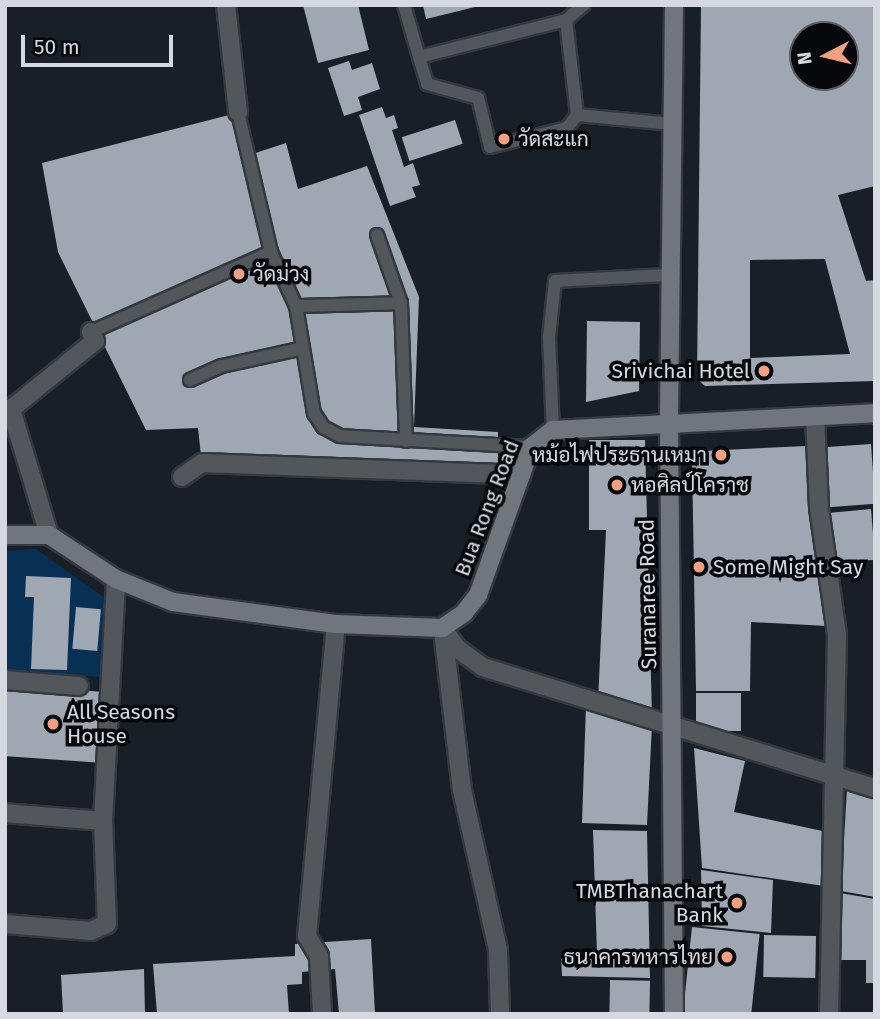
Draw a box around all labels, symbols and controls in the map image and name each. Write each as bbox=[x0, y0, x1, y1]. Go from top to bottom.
scale bar bbox=[24, 21, 177, 65]
north arrow bbox=[789, 21, 859, 91]
text: 50 m bbox=[34, 34, 80, 60]
text: N bbox=[792, 51, 817, 66]
place label: วัดสะแก bbox=[518, 126, 589, 152]
marker: วัดสะแก bbox=[496, 131, 512, 147]
place label: วัดม่วง bbox=[253, 261, 309, 287]
marker: วัดม่วง bbox=[231, 266, 247, 282]
place label: Srivichai Hotel bbox=[612, 358, 750, 384]
marker: Srivichai Hotel bbox=[756, 363, 772, 379]
street label: Bua Rong Road bbox=[449, 436, 525, 580]
place label: หม้อไฟประธานเหมา bbox=[532, 442, 707, 468]
marker: หม้อไฟประธานเหมา bbox=[713, 447, 729, 463]
place label: หอศิลป์โคราช bbox=[631, 472, 749, 498]
marker: หอศิลป์โคราช bbox=[609, 477, 625, 493]
street label: Suranaree Road bbox=[634, 519, 662, 669]
place label: Some Might Say bbox=[713, 554, 863, 580]
marker: Some Might Say bbox=[691, 559, 707, 575]
place label: All Seasons House bbox=[67, 699, 175, 749]
marker: All Seasons House bbox=[45, 716, 61, 732]
place label: TMBThanachart Bank bbox=[576, 878, 723, 928]
marker: TMBThanachart Bank bbox=[729, 895, 745, 911]
place label: ธนาคารทหารไทย bbox=[564, 944, 713, 970]
marker: ธนาคารทหารไทย bbox=[719, 949, 735, 965]

